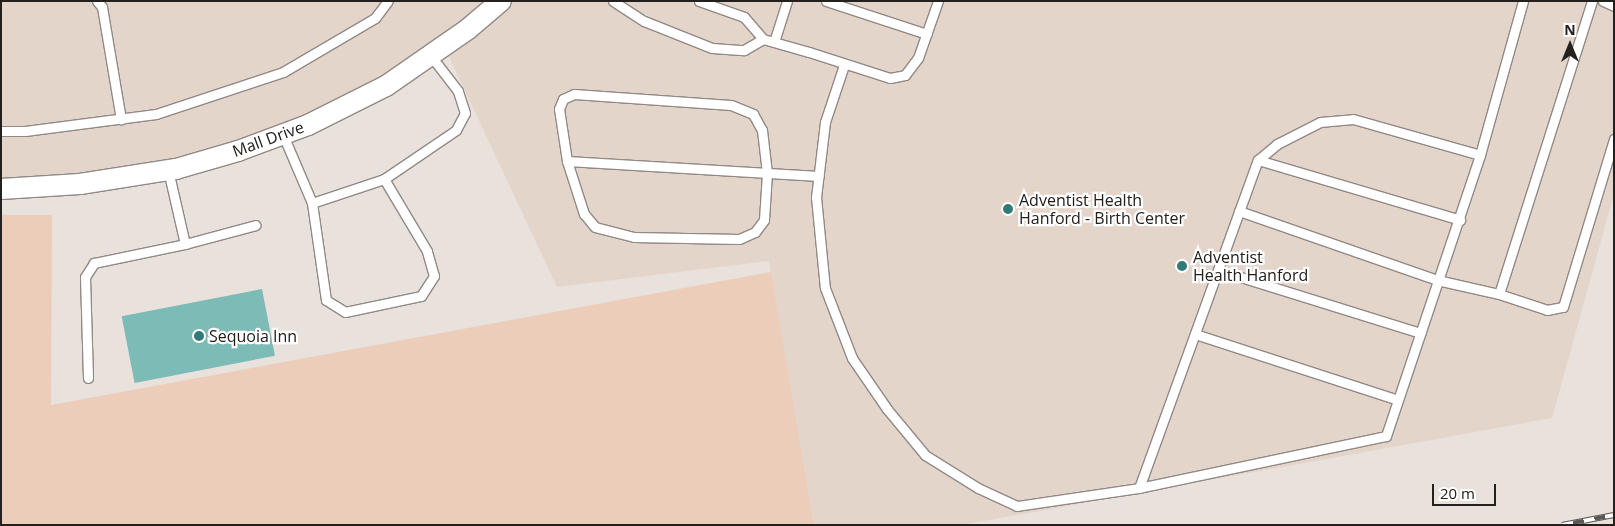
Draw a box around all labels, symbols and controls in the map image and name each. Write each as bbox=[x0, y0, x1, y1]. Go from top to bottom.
north arrow bbox=[1545, 20, 1595, 70]
text: N bbox=[1564, 20, 1576, 39]
street label: Mall Drive bbox=[230, 117, 306, 161]
place label: Adventist Health Hanford - Birth Center bbox=[1019, 190, 1185, 228]
marker: Adventist Health Hanford - Birth Center bbox=[1001, 202, 1015, 216]
place label: Adventist Health Hanford bbox=[1193, 247, 1308, 285]
marker: Adventist Health Hanford bbox=[1175, 259, 1189, 273]
place label: Sequoia Inn bbox=[209, 326, 297, 346]
marker: Sequoia Inn bbox=[193, 330, 205, 342]
scale bar bbox=[1435, 474, 1499, 506]
text: 20 m bbox=[1440, 483, 1475, 503]

